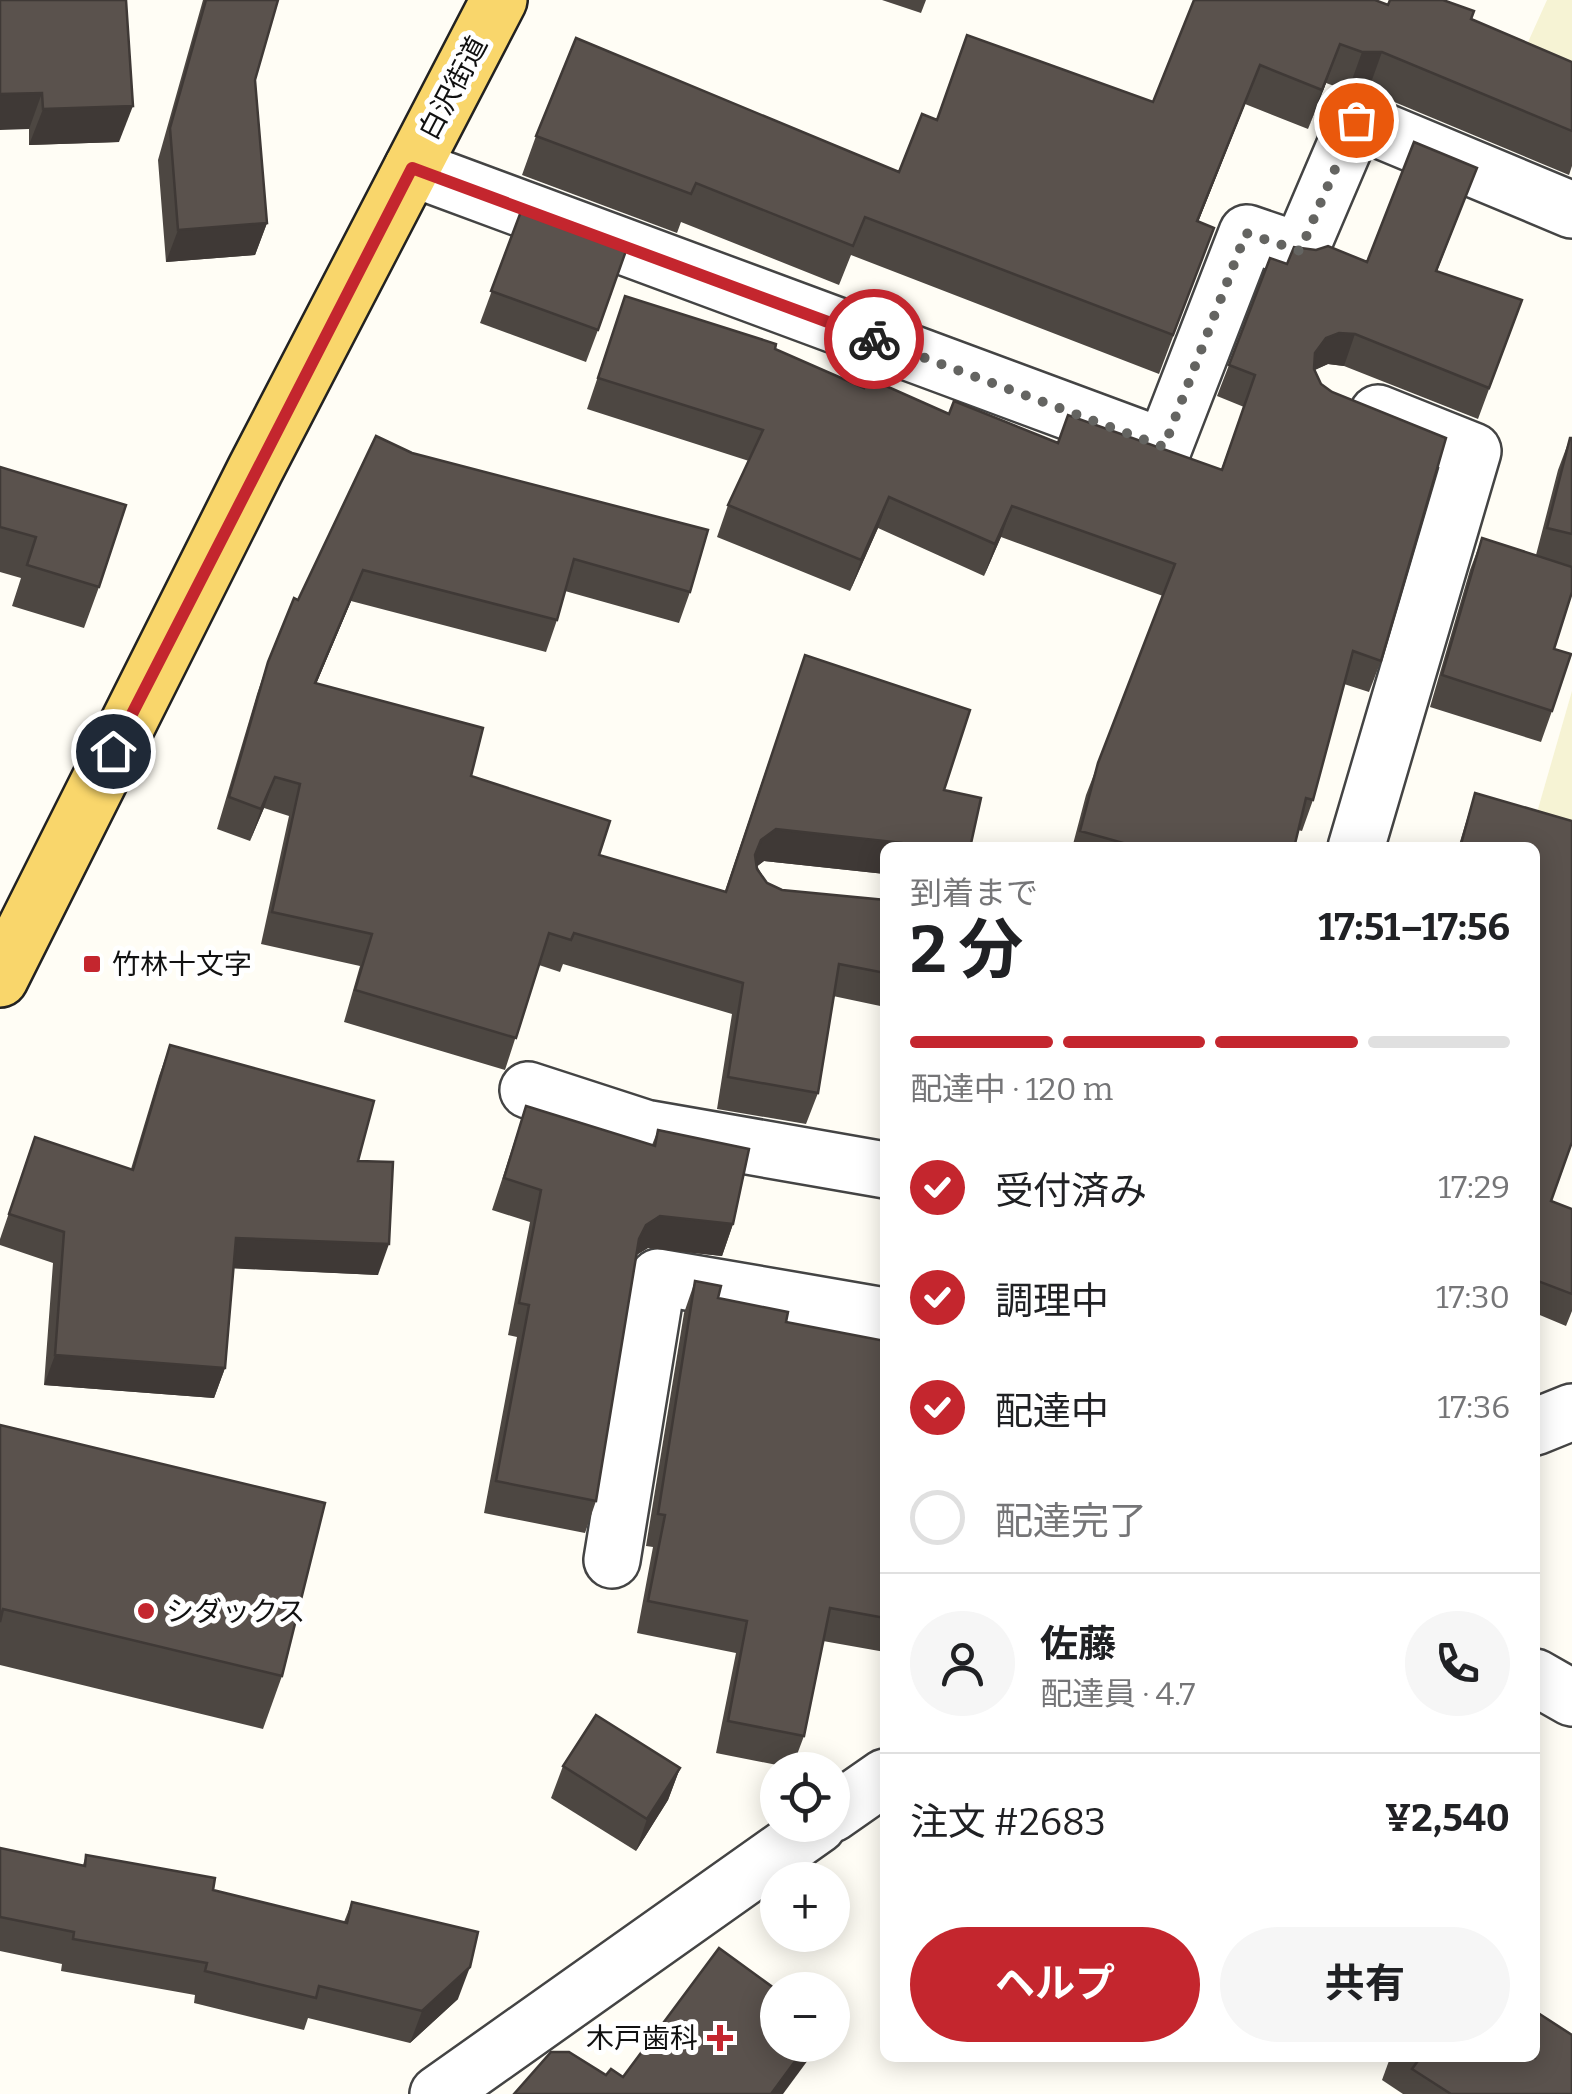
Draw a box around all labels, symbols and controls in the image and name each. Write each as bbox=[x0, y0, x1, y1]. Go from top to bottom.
street label: 白沢街道 bbox=[412, 31, 494, 145]
pin bbox=[1314, 78, 1399, 163]
icon: bag bbox=[1329, 93, 1384, 148]
courier bbox=[824, 289, 924, 389]
icon: bike bbox=[847, 312, 902, 367]
pin bbox=[71, 709, 156, 794]
icon: home bbox=[86, 724, 141, 779]
text: 到着まで bbox=[910, 874, 1038, 912]
text: 17:51–17:56 bbox=[1318, 904, 1510, 950]
text: 2 分 bbox=[910, 911, 1023, 989]
place label: 竹林十文字 bbox=[112, 948, 252, 981]
marker: 竹林十文字 bbox=[81, 953, 103, 975]
text: 配達中 · 120 m bbox=[910, 1070, 1113, 1108]
icon: check bbox=[910, 1160, 965, 1215]
text: 受付済み bbox=[995, 1168, 1147, 1214]
text: 17:29 bbox=[1438, 1168, 1510, 1206]
icon: check bbox=[910, 1270, 965, 1325]
text: 調理中 bbox=[995, 1278, 1109, 1324]
text: 17:30 bbox=[1436, 1278, 1510, 1316]
icon: check bbox=[910, 1380, 965, 1435]
text: 配達中 bbox=[995, 1388, 1109, 1434]
text: 17:36 bbox=[1437, 1388, 1510, 1426]
text: 配達完了 bbox=[995, 1498, 1147, 1544]
place label: シダックス bbox=[166, 1595, 305, 1628]
marker: シダックス bbox=[135, 1600, 157, 1622]
button: person bbox=[910, 1611, 1015, 1716]
button: phone bbox=[1405, 1611, 1510, 1716]
text: 佐藤 bbox=[1040, 1621, 1116, 1667]
text: 配達員 · 4.7 bbox=[1040, 1675, 1195, 1713]
map controls bbox=[760, 1752, 850, 2062]
button: locate bbox=[760, 1752, 850, 1842]
text: ¥2,540 bbox=[1385, 1795, 1510, 1841]
text: 注文 #2683 bbox=[910, 1799, 1106, 1845]
button: + bbox=[760, 1862, 850, 1952]
button: ヘルプ bbox=[910, 1927, 1200, 2042]
button: 共有 bbox=[1220, 1927, 1510, 2042]
button: − bbox=[760, 1972, 850, 2062]
place label: 木戸歯科 bbox=[586, 2022, 698, 2055]
marker: 木戸歯科 bbox=[707, 2025, 733, 2051]

